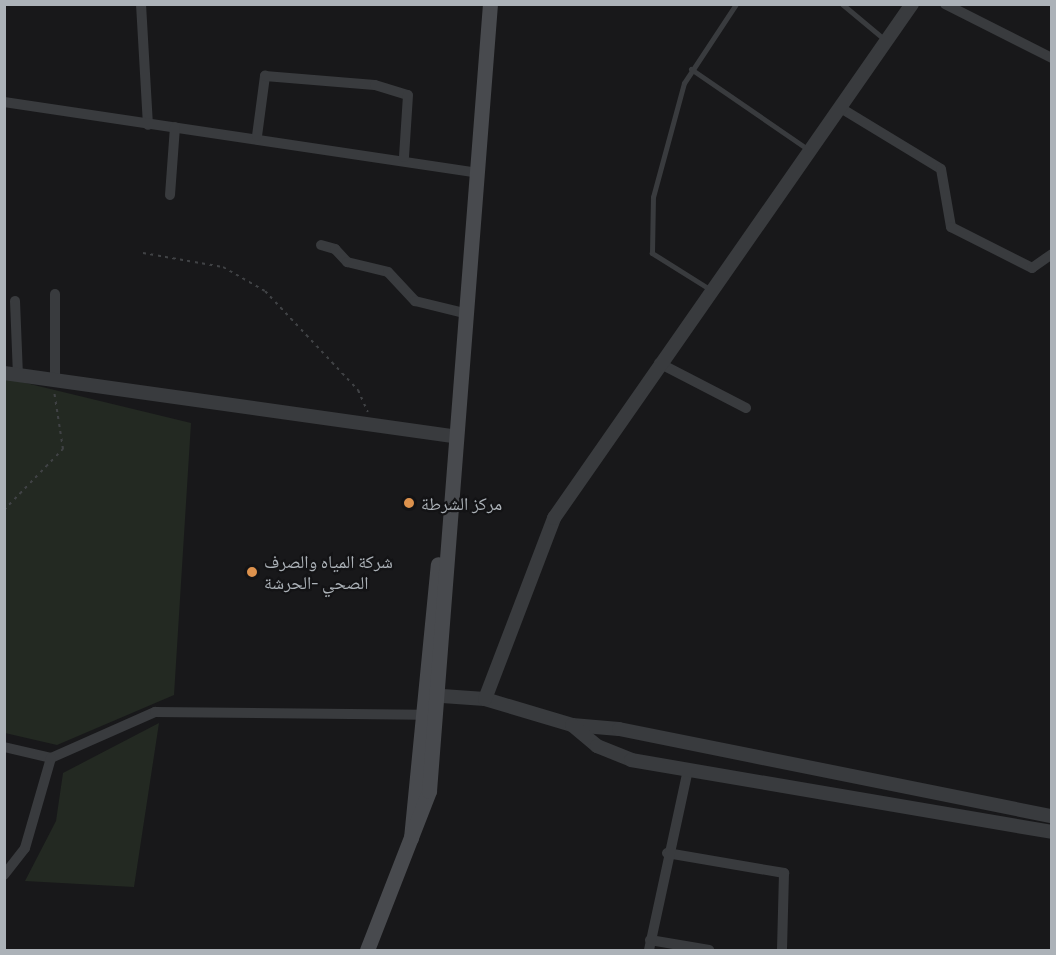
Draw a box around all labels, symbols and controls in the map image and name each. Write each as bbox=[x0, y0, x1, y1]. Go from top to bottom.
place label: مركز الشرطة bbox=[421, 492, 502, 514]
marker: مركز الشرطة bbox=[402, 496, 416, 510]
place label: شركة المياه والصرف الصحي -الحرشة bbox=[264, 551, 393, 594]
marker: شركة المياه والصرف الصحي -الحرشة bbox=[245, 565, 259, 579]

